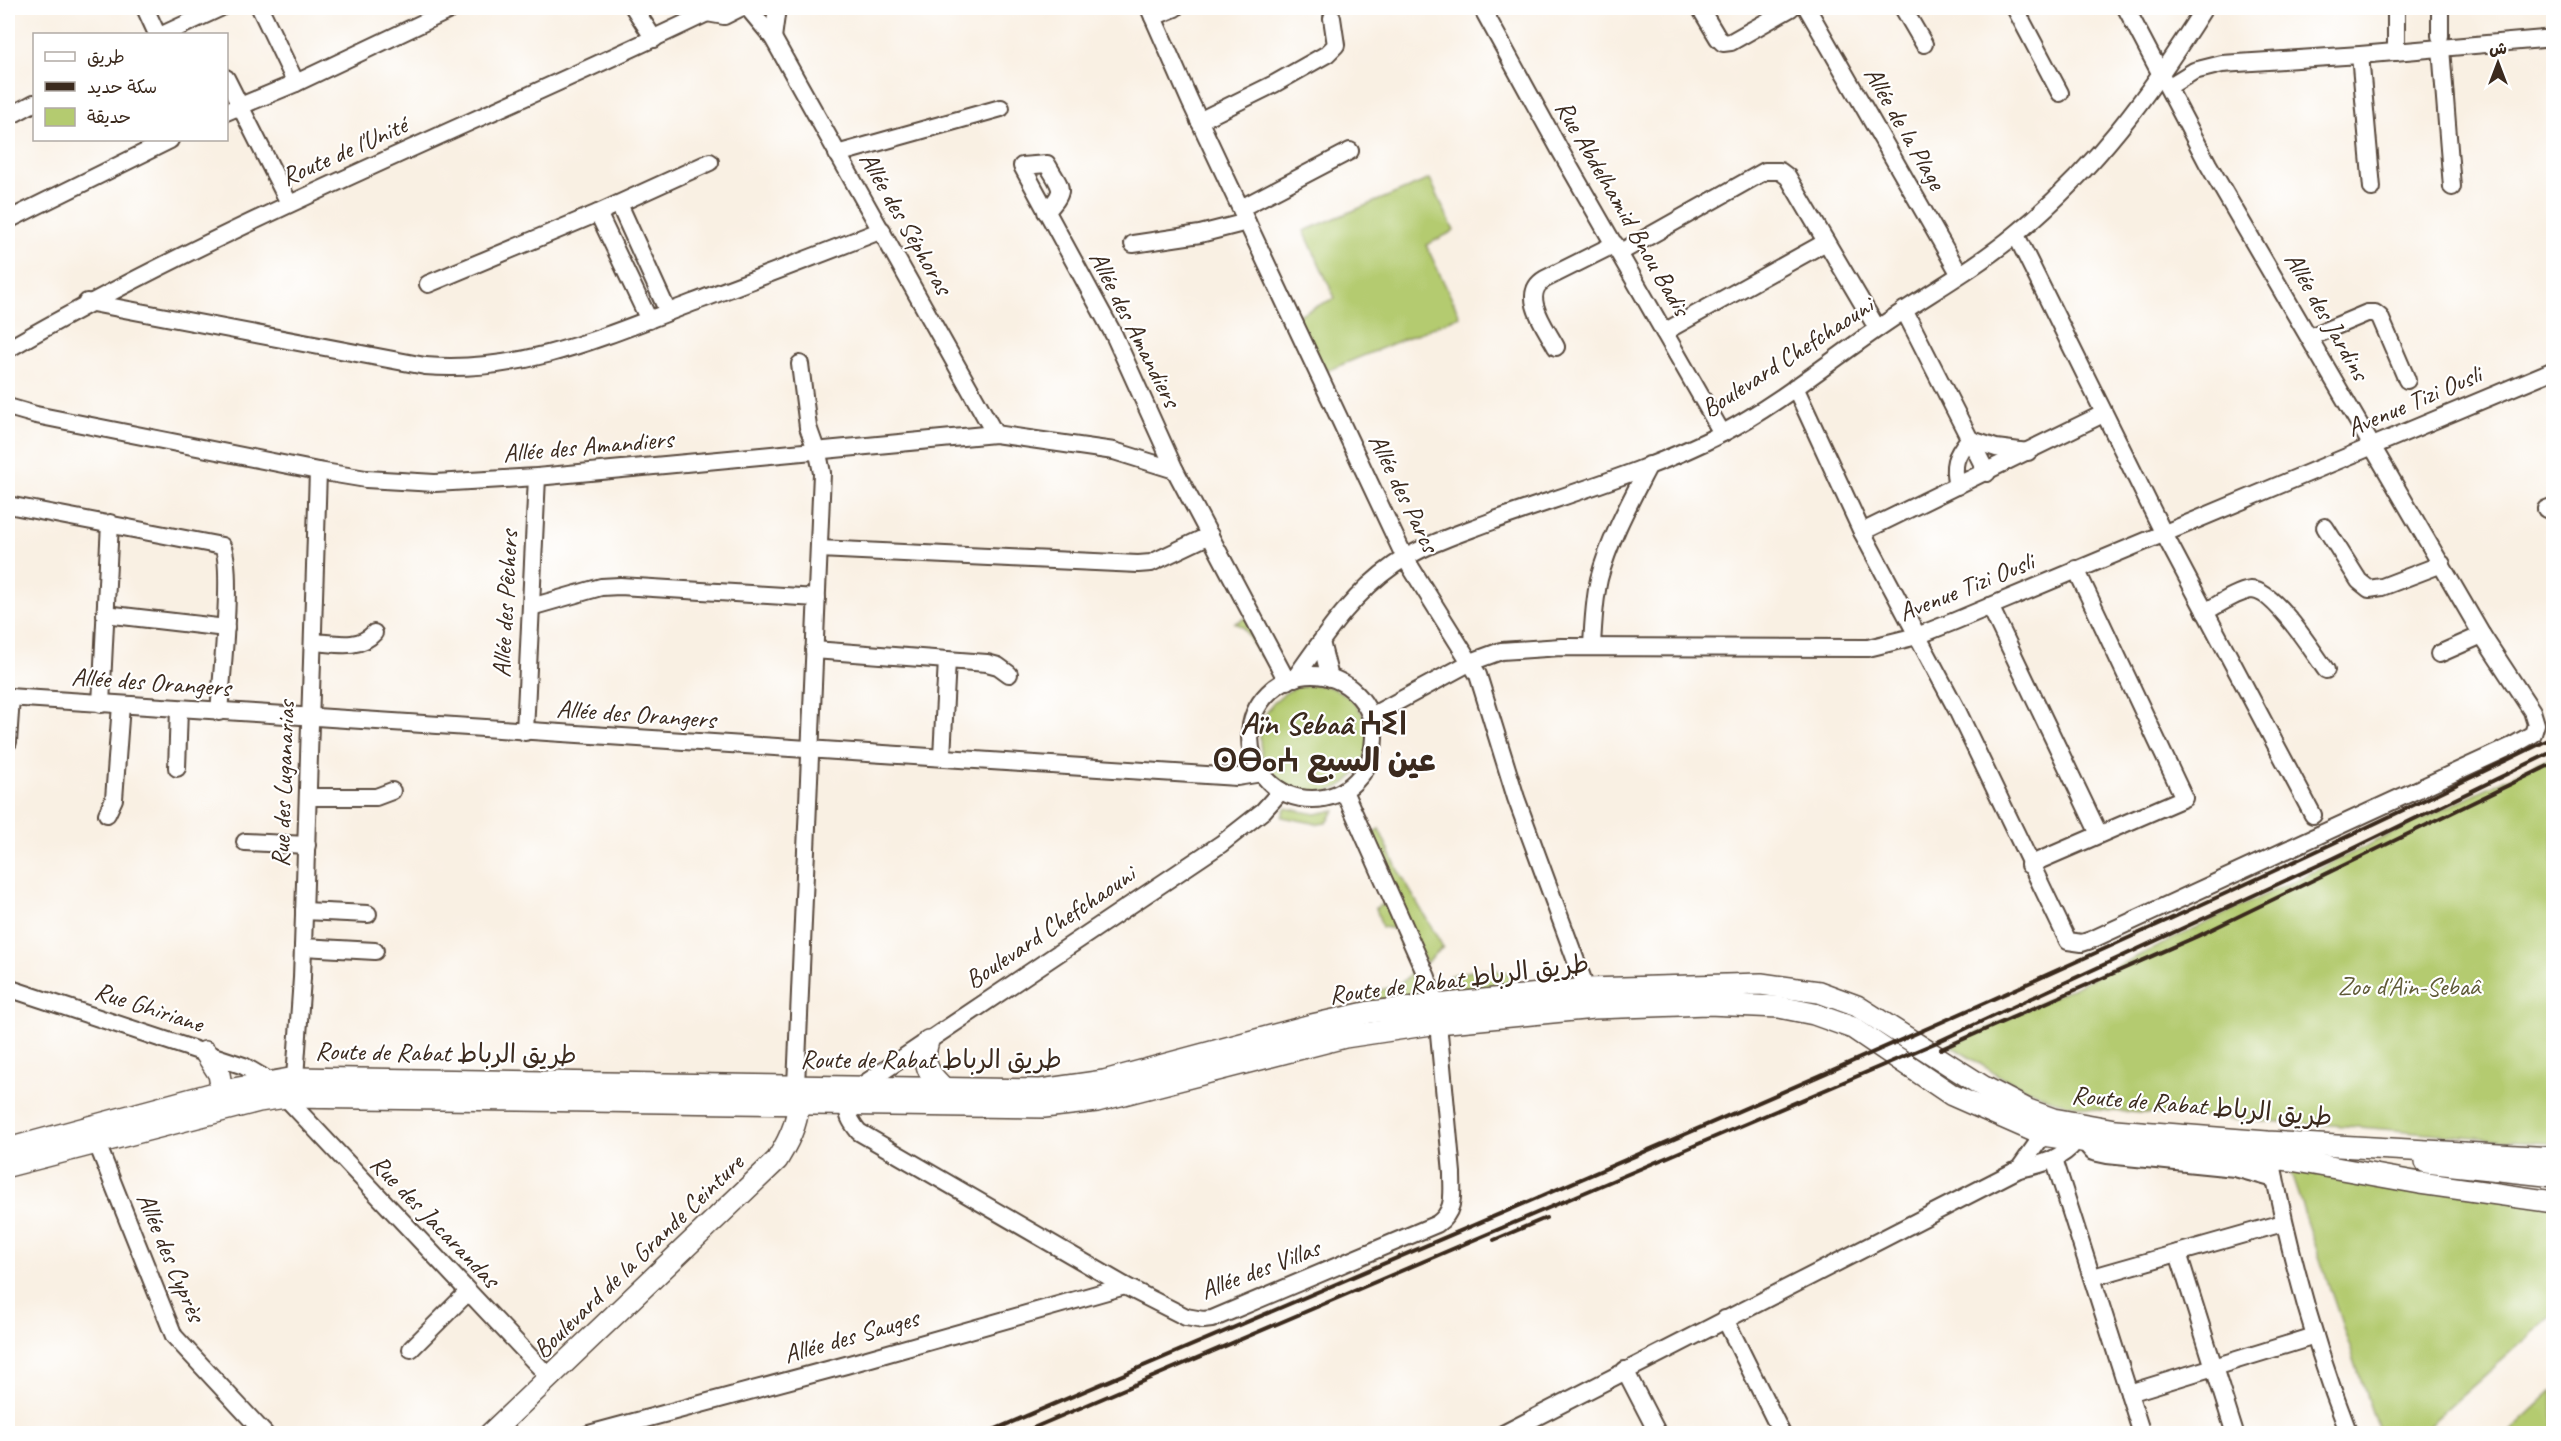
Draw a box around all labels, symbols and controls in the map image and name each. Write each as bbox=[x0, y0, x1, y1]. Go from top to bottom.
legend bbox=[33, 33, 228, 141]
north arrow bbox=[2468, 33, 2528, 93]
text: ش bbox=[2489, 39, 2507, 59]
text: طريق bbox=[87, 46, 125, 68]
street label: Allée de la Plage bbox=[1856, 60, 1954, 197]
text: سكة حديد bbox=[87, 76, 157, 98]
street label: Rue Abdelhamid Bnou Badis bbox=[1548, 94, 1699, 324]
text: حديقة bbox=[87, 106, 131, 128]
street label: Route de l'Unité bbox=[276, 107, 415, 193]
street label: Allée des Séphoras bbox=[852, 146, 961, 302]
street label: Allée des Amandiers bbox=[1082, 246, 1189, 414]
street label: Allée des Jardins bbox=[2277, 246, 2378, 388]
street label: Boulevard Chefchaouni bbox=[1695, 287, 1882, 425]
street label: Avenue Tizi Ousli bbox=[2342, 357, 2489, 444]
street label: Allée des Amandiers bbox=[502, 422, 677, 470]
street label: Allée des Parcs bbox=[1361, 428, 1448, 560]
street label: Allée des Pêchers bbox=[485, 528, 525, 678]
street label: Avenue Tizi Ousli bbox=[1894, 544, 2041, 629]
street label: Allée des Orangers bbox=[70, 660, 234, 704]
street label: Allée des Orangers bbox=[555, 692, 719, 736]
street label: Rue des Luganarias bbox=[264, 698, 302, 868]
district label: Aïn Sebaâ ⵄⵉⵏ ⵙⴱⴰⵄ عين السبع bbox=[1213, 703, 1435, 783]
street label: Boulevard Chefchaouni bbox=[959, 856, 1144, 996]
street label: Route de Rabat طريق الرباط bbox=[1327, 947, 1591, 1011]
park label: Zoo d'Aïn-Sebaâ bbox=[2338, 970, 2482, 1003]
street label: Rue Ghiriane bbox=[91, 974, 209, 1041]
street label: Route de Rabat طريق الرباط bbox=[315, 1034, 577, 1072]
street label: Route de Rabat طريق الرباط bbox=[800, 1043, 1062, 1076]
street label: Route de Rabat طريق الرباط bbox=[2070, 1078, 2334, 1134]
street label: Boulevard de la Grande Ceinture bbox=[526, 1146, 751, 1365]
street label: Rue des Jacarandas bbox=[363, 1147, 508, 1296]
street label: Allée des Cyprès bbox=[129, 1188, 214, 1328]
street label: Allée des Villas bbox=[1196, 1230, 1326, 1307]
street label: Allée des Sauges bbox=[780, 1300, 924, 1371]

